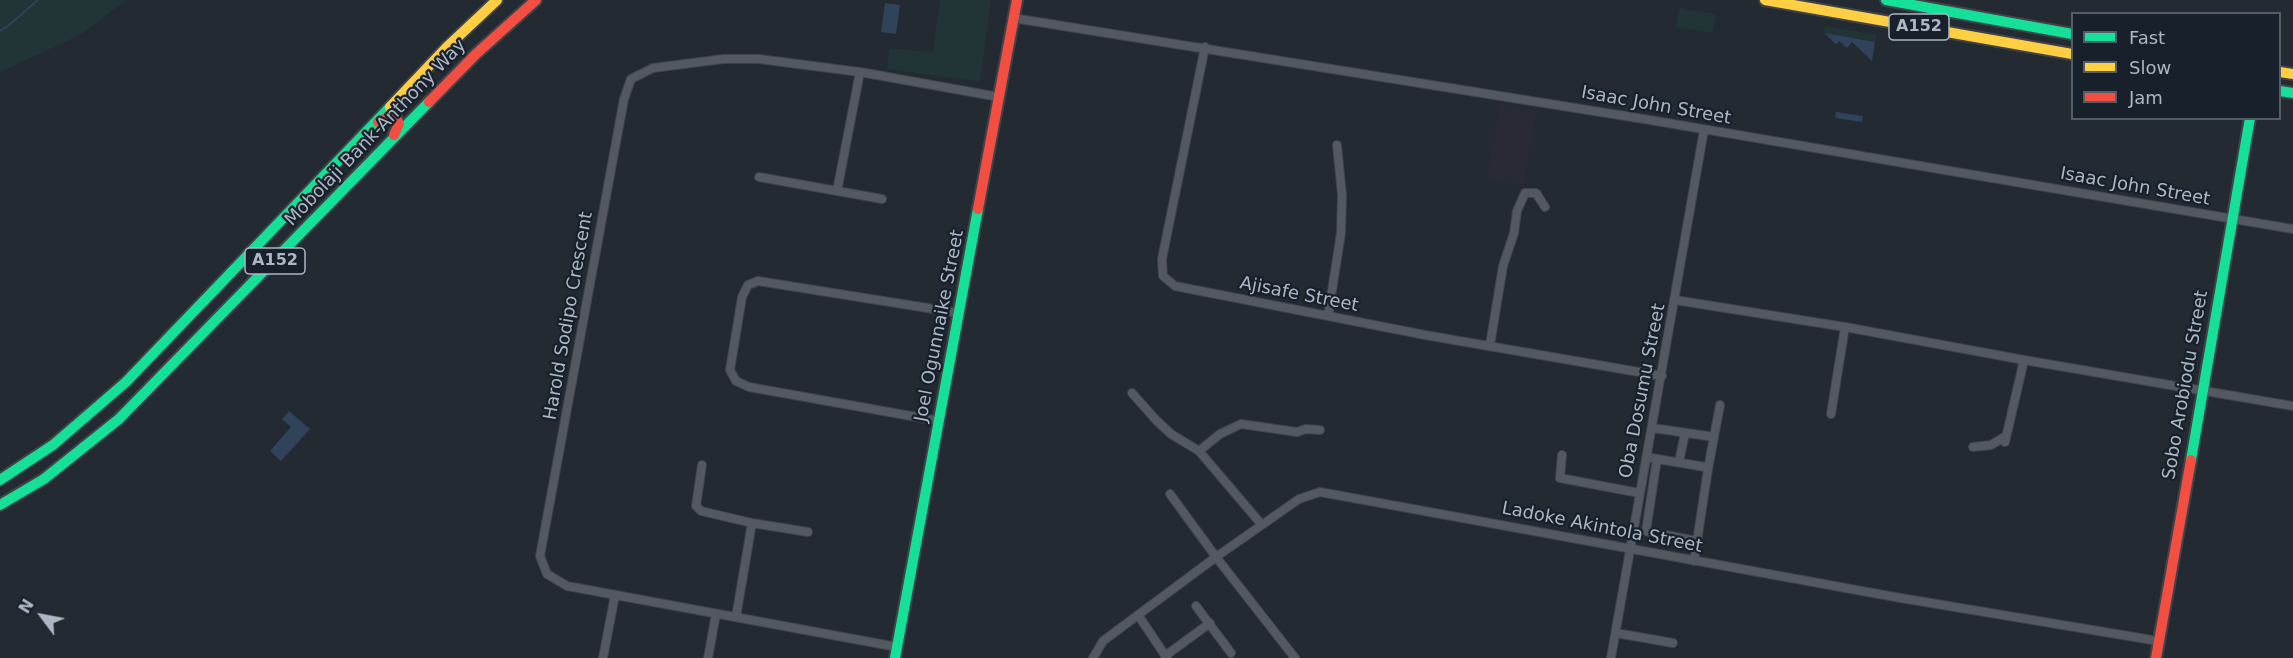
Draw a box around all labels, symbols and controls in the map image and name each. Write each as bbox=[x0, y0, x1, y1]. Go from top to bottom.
legend bbox=[2071, 12, 2281, 120]
road number: A152 bbox=[1889, 14, 1949, 40]
text: Fast bbox=[2129, 27, 2165, 48]
street label: Mobolaji Bank-Anthony Way bbox=[281, 35, 471, 231]
text: Slow bbox=[2129, 57, 2171, 78]
street label: Isaac John Street bbox=[1579, 82, 1733, 130]
text: Jam bbox=[2129, 87, 2163, 108]
street label: Isaac John Street bbox=[2058, 163, 2212, 211]
street label: Harold Sodipo Crescent bbox=[540, 210, 598, 422]
street label: Joel Ogunnaike Street bbox=[911, 228, 969, 424]
road number: A152 bbox=[245, 248, 305, 274]
street label: Ajisafe Street bbox=[1238, 273, 1360, 317]
street label: Sobo Arobiodu Street bbox=[2159, 289, 2213, 481]
street label: Oba Dosumu Street bbox=[1615, 302, 1671, 480]
street label: Ladoke Akintola Street bbox=[1500, 498, 1704, 558]
north arrow bbox=[12, 586, 72, 646]
text: N bbox=[15, 595, 38, 617]

